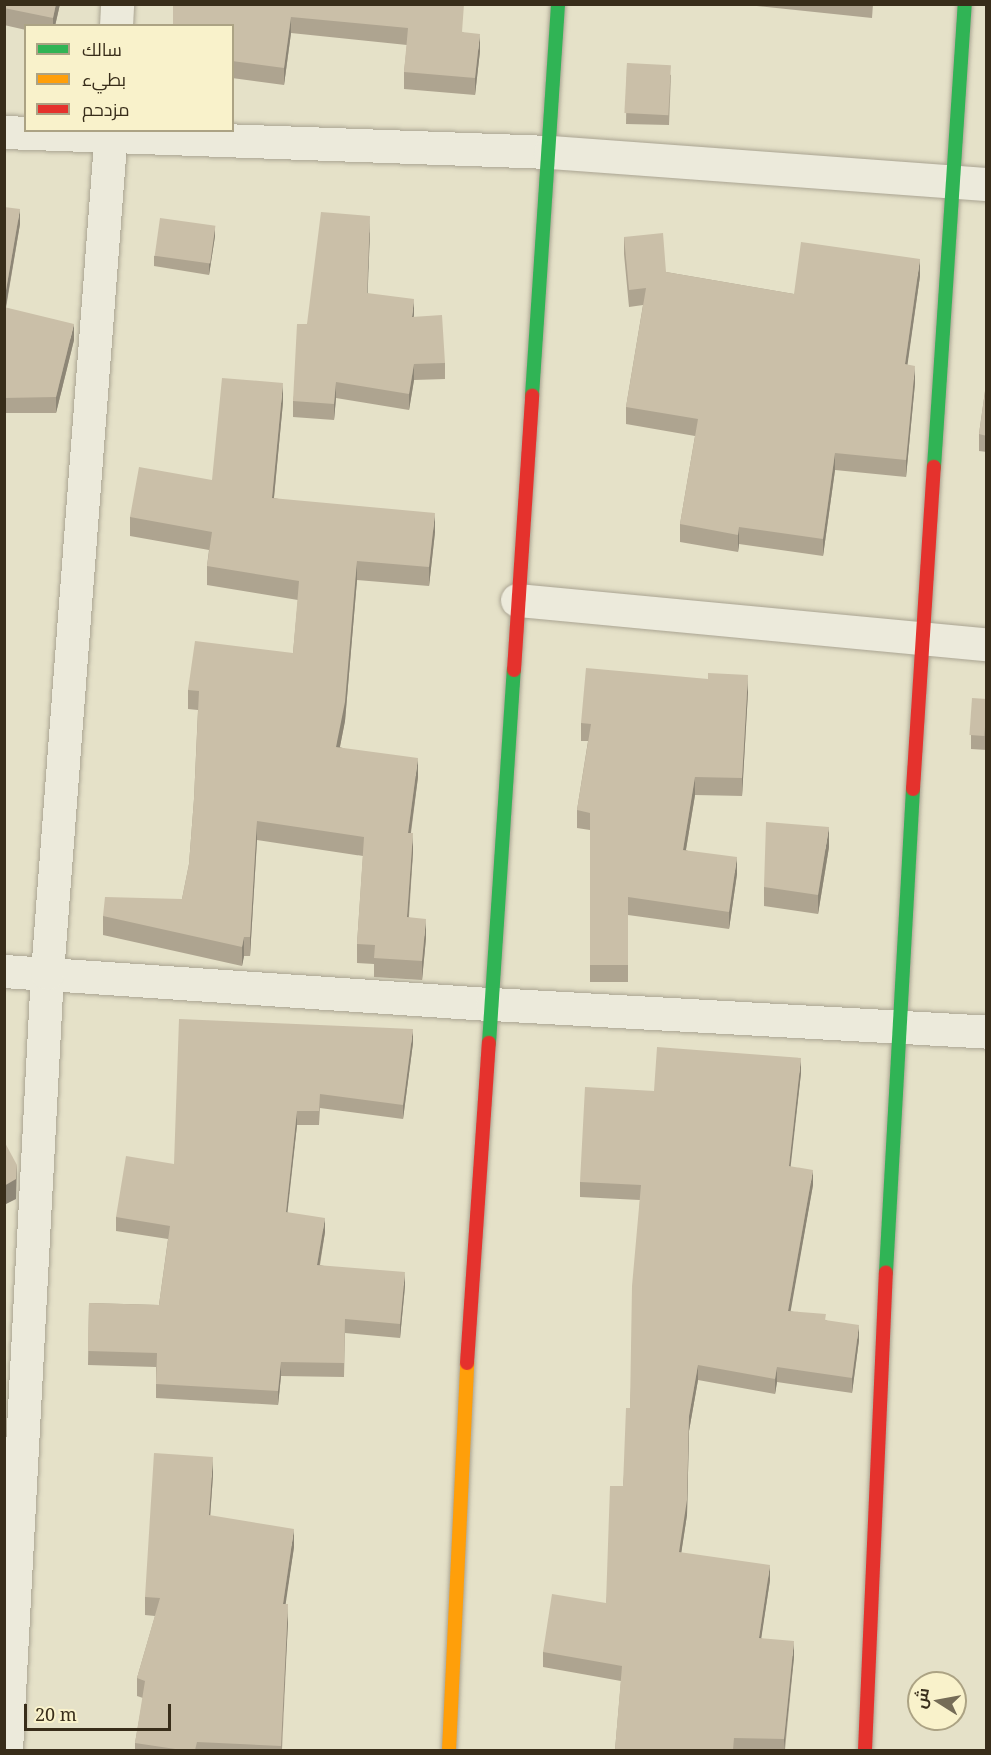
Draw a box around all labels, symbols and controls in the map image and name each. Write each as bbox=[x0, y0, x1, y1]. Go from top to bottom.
legend bbox=[24, 24, 234, 132]
text: سالك bbox=[82, 37, 122, 61]
text: بطيء bbox=[82, 67, 126, 91]
text: مزدحم bbox=[82, 97, 130, 121]
north arrow bbox=[907, 1671, 967, 1731]
text: ش bbox=[909, 1686, 934, 1710]
scale bar bbox=[27, 1692, 174, 1730]
text: 20 m bbox=[35, 1702, 77, 1726]

